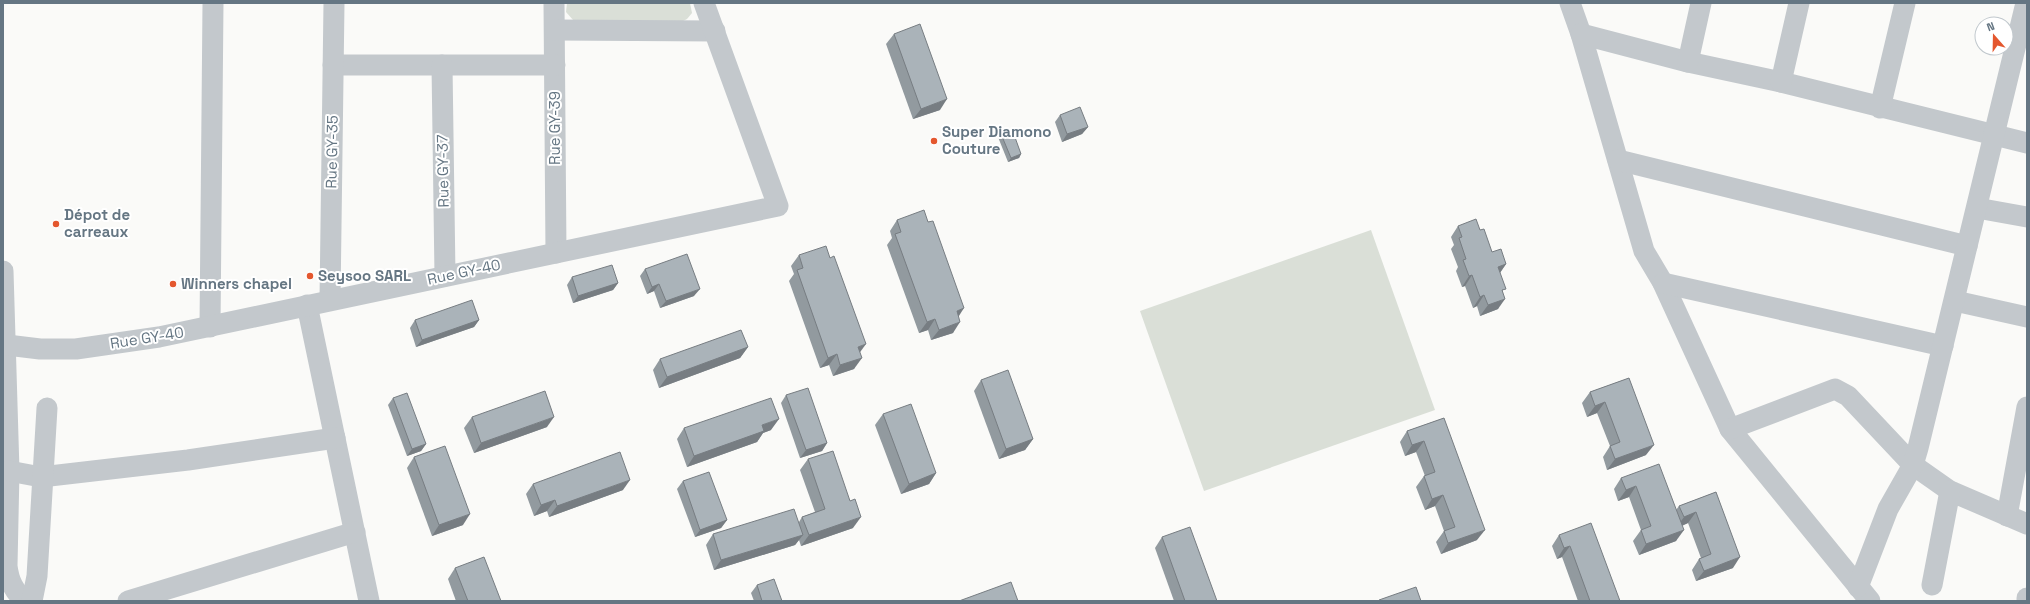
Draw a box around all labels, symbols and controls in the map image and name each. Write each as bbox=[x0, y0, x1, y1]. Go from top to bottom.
north arrow bbox=[1974, 16, 2014, 56]
text: N bbox=[1985, 19, 1996, 34]
street label: Rue GY-39 bbox=[545, 91, 564, 165]
street label: Rue GY-35 bbox=[321, 115, 342, 189]
place label: Super Diamono Couture bbox=[942, 122, 1051, 158]
street label: Rue GY-37 bbox=[432, 134, 453, 208]
marker: Super Diamono Couture bbox=[929, 136, 939, 146]
place label: Dépot de carreaux bbox=[64, 205, 130, 241]
marker: Dépot de carreaux bbox=[51, 219, 61, 229]
street label: Rue GY-40 bbox=[425, 254, 502, 289]
place label: Seysoo SARL bbox=[318, 266, 411, 285]
marker: Seysoo SARL bbox=[305, 271, 315, 281]
place label: Winners chapel bbox=[181, 274, 292, 293]
marker: Winners chapel bbox=[168, 279, 178, 289]
street label: Rue GY-40 bbox=[109, 322, 185, 353]

